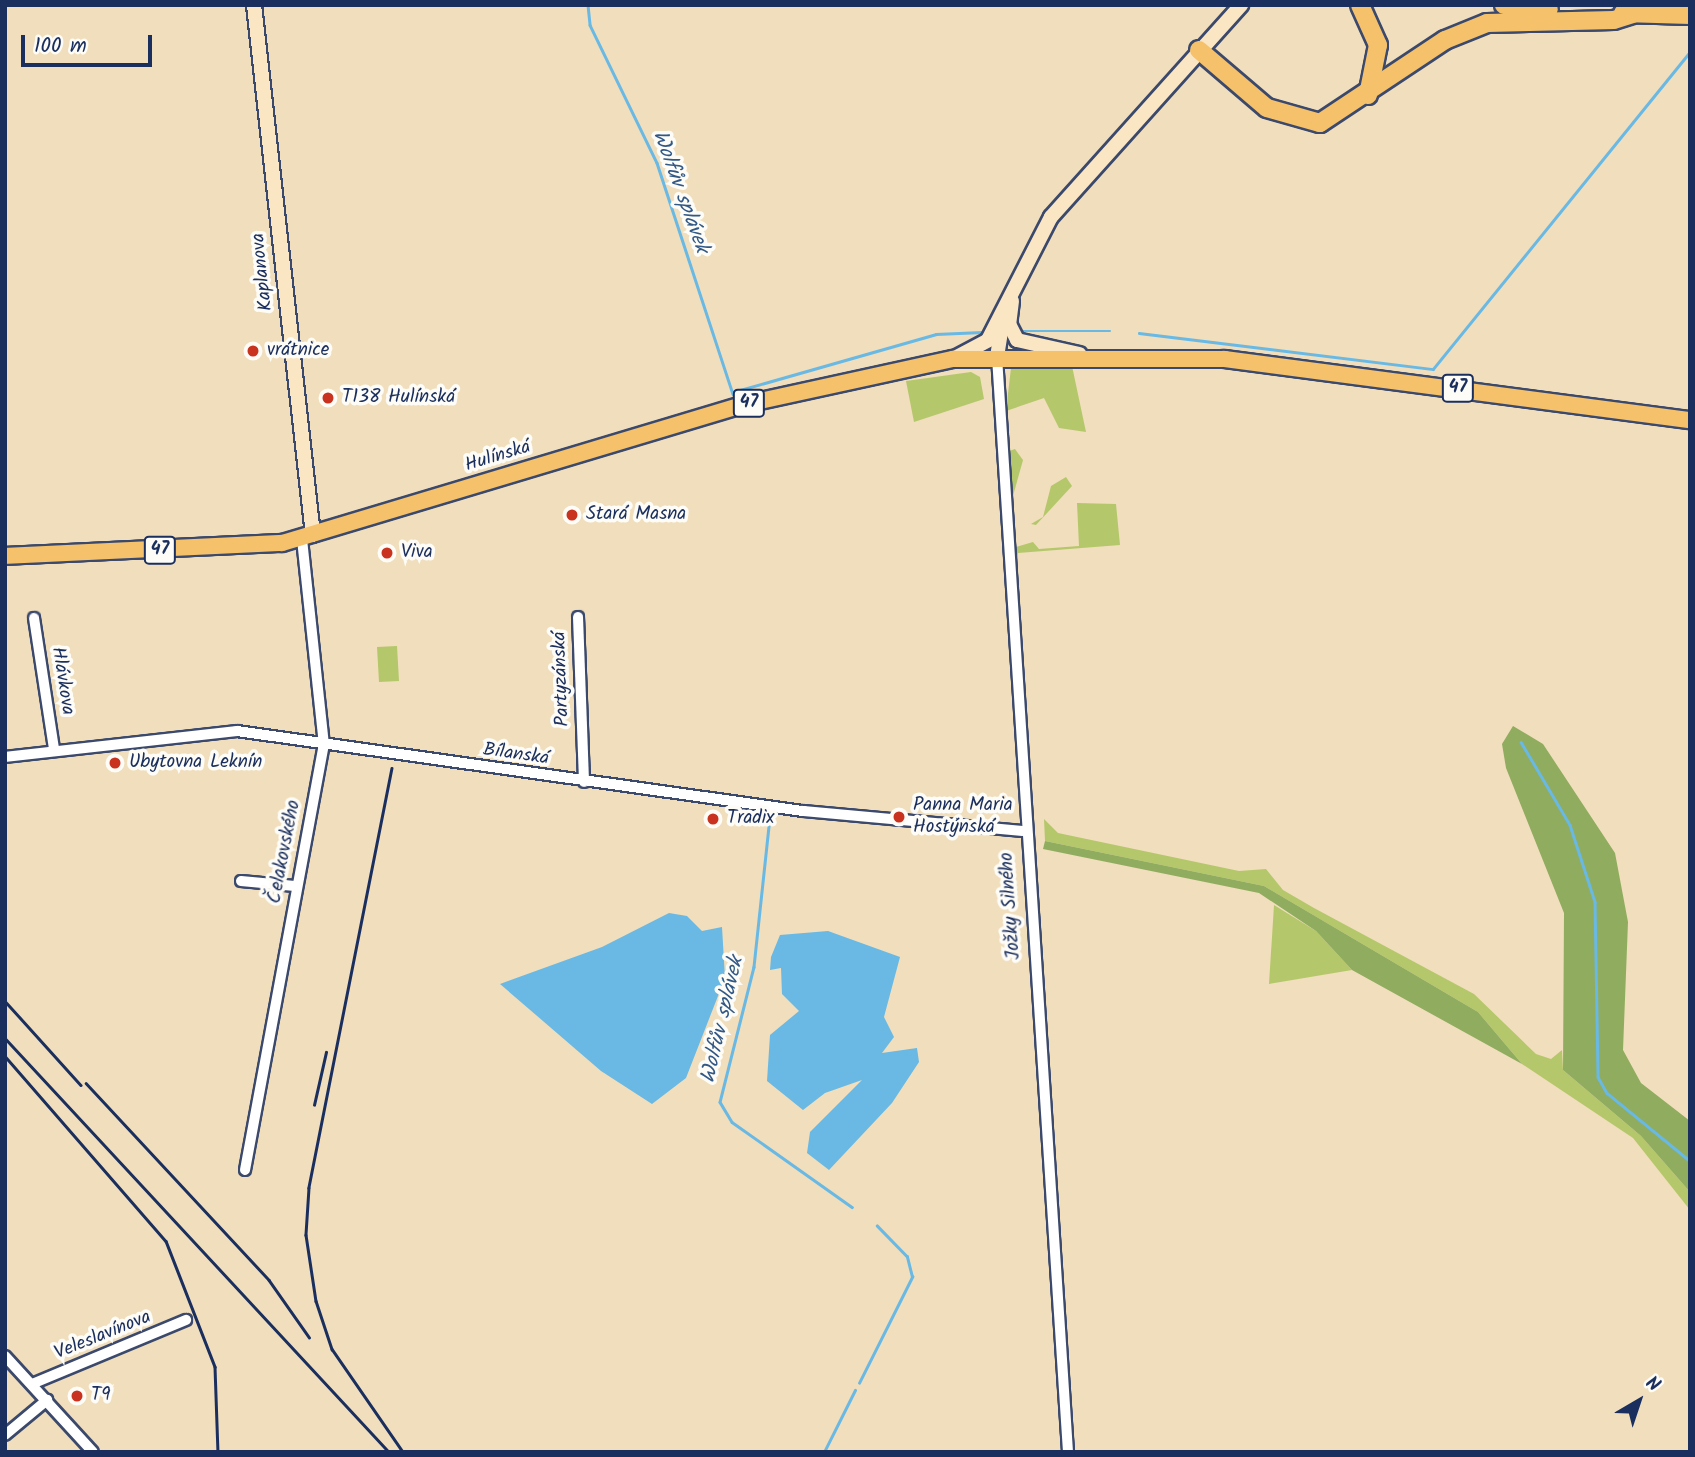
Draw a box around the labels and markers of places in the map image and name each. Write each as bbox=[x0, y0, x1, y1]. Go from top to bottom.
place label: vrátnice bbox=[267, 340, 329, 362]
marker: vrátnice bbox=[245, 343, 261, 359]
place label: T138 Hulínská bbox=[342, 387, 455, 409]
marker: T138 Hulínská bbox=[320, 390, 336, 406]
place label: Stará Masna bbox=[586, 504, 686, 526]
marker: Stará Masna bbox=[564, 507, 580, 523]
place label: Viva bbox=[401, 542, 433, 564]
marker: Viva bbox=[379, 545, 395, 561]
place label: Ubytovna Leknín bbox=[129, 752, 262, 774]
marker: Ubytovna Leknín bbox=[107, 755, 123, 771]
place label: Panna Maria Hostýnská bbox=[913, 795, 1013, 839]
place label: Tradix bbox=[727, 808, 774, 830]
marker: Panna Maria Hostýnská bbox=[891, 809, 907, 825]
marker: Tradix bbox=[705, 811, 721, 827]
place label: T9 bbox=[91, 1385, 110, 1407]
marker: T9 bbox=[69, 1388, 85, 1404]

